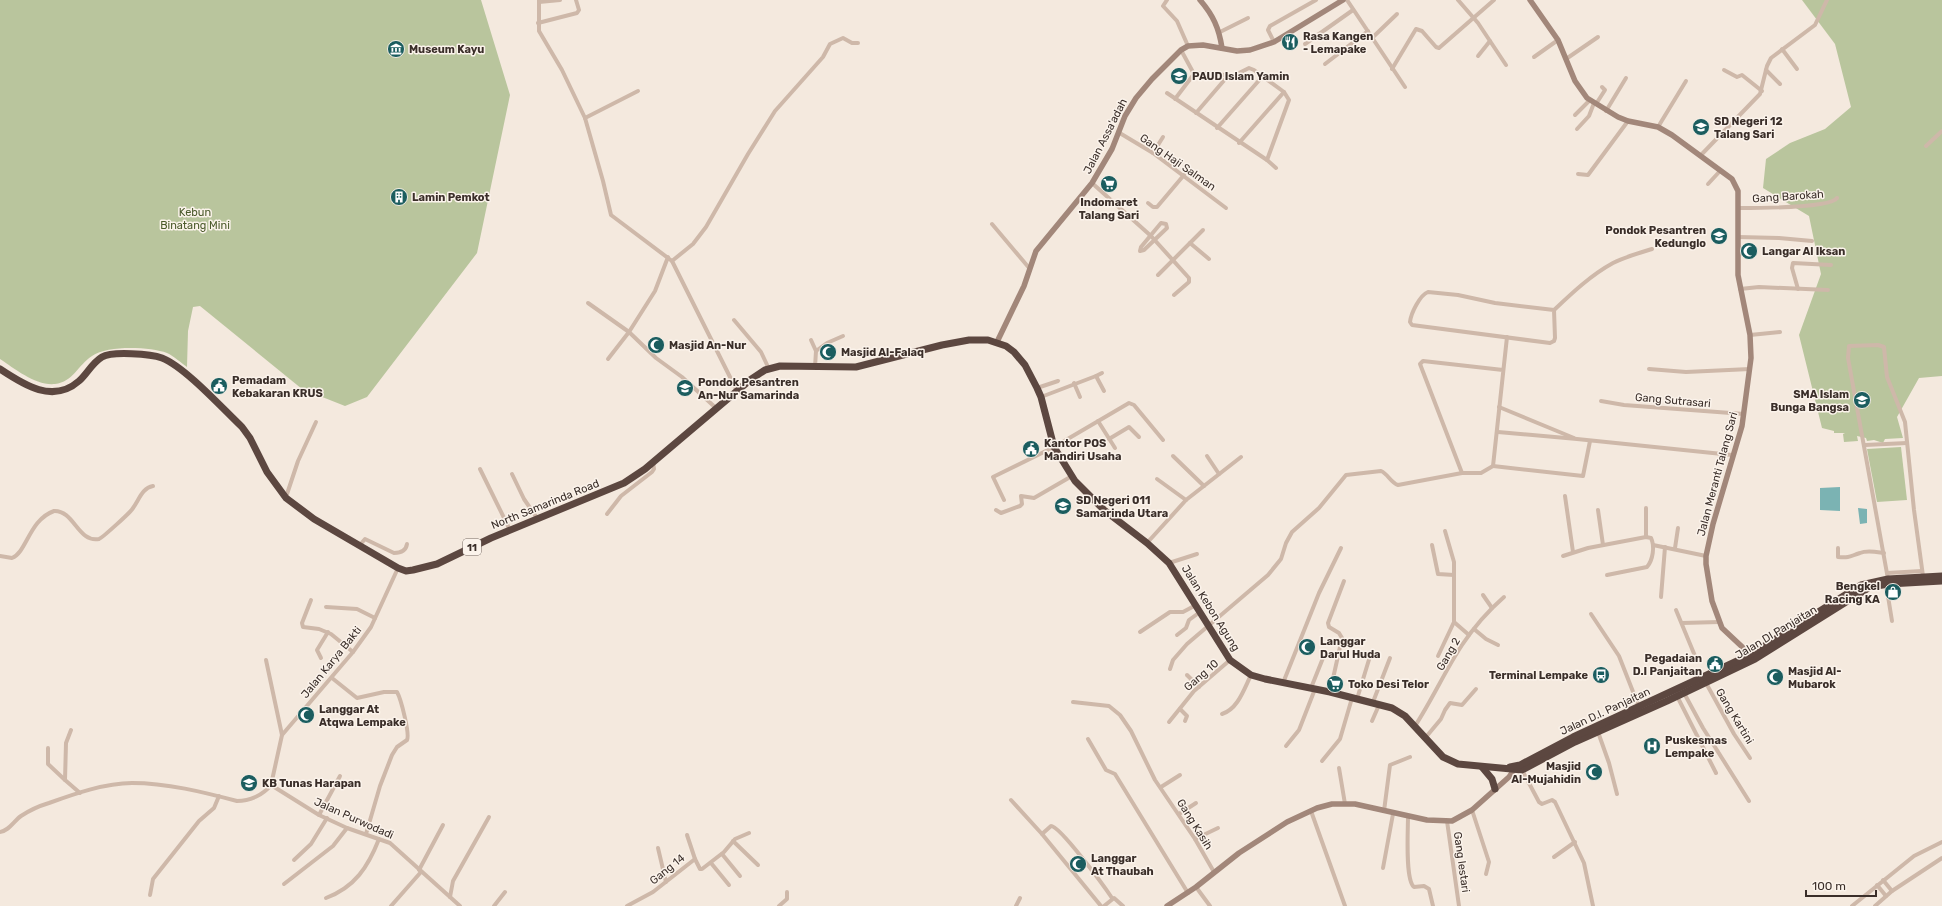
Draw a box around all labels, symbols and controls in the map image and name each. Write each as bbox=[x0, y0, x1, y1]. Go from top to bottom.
place label: Rasa Kangen - Lemapake bbox=[1303, 30, 1373, 56]
restaurant icon: Rasa Kangen - Lemapake bbox=[1280, 32, 1300, 52]
museum icon: Museum Kayu bbox=[386, 39, 406, 59]
place label: Museum Kayu bbox=[409, 43, 484, 56]
school or university icon: PAUD Islam Yamin bbox=[1169, 66, 1189, 86]
place label: PAUD Islam Yamin bbox=[1192, 70, 1289, 83]
street label: Jalan Assa'adah bbox=[1081, 96, 1130, 176]
place label: SD Negeri 12 Talang Sari bbox=[1714, 115, 1783, 141]
school or university icon: SD Negeri 12 Talang Sari bbox=[1691, 117, 1711, 137]
street label: Gang Haji Salman bbox=[1137, 131, 1218, 193]
supermarket icon: Indomaret Talang Sari bbox=[1099, 174, 1119, 194]
building icon: Lamin Pemkot bbox=[389, 187, 409, 207]
street label: Gang Barokah bbox=[1752, 188, 1824, 205]
place label: Lamin Pemkot bbox=[412, 191, 490, 204]
place label: Indomaret Talang Sari bbox=[1079, 196, 1139, 222]
park label: Kebun Binatang Mini bbox=[160, 206, 230, 232]
place label: Pondok Pesantren Kedunglo bbox=[1605, 224, 1706, 250]
school or university icon: Pondok Pesantren Kedunglo bbox=[1709, 226, 1729, 246]
mosque icon: Langar Al Iksan bbox=[1739, 241, 1759, 261]
place label: Langar Al Iksan bbox=[1762, 245, 1845, 258]
mosque icon: Masjid An-Nur bbox=[646, 335, 666, 355]
place label: Masjid An-Nur bbox=[669, 339, 746, 352]
mosque icon: Masjid Al-Falaq bbox=[818, 342, 838, 362]
place label: Masjid Al-Falaq bbox=[841, 346, 924, 359]
place label: Pemadam Kebakaran KRUS bbox=[232, 374, 323, 400]
public building icon: Pemadam Kebakaran KRUS bbox=[209, 376, 229, 396]
place label: Pondok Pesantren An-Nur Samarinda bbox=[698, 376, 799, 402]
school or university icon: Pondok Pesantren An-Nur Samarinda bbox=[675, 378, 695, 398]
place label: SMA Islam Bunga Bangsa bbox=[1770, 388, 1849, 414]
school or university icon: SMA Islam Bunga Bangsa bbox=[1852, 390, 1872, 410]
street label: Gang Sutrasari bbox=[1635, 391, 1711, 410]
street label: Jalan Meranti Talang Sari bbox=[1695, 411, 1740, 538]
place label: Kantor POS Mandiri Usaha bbox=[1044, 437, 1121, 463]
public building icon: Kantor POS Mandiri Usaha bbox=[1021, 439, 1041, 459]
street label: North Samarinda Road bbox=[489, 477, 601, 532]
place label: SD Negeri 011 Samarinda Utara bbox=[1076, 494, 1168, 520]
school or university icon: SD Negeri 011 Samarinda Utara bbox=[1053, 496, 1073, 516]
road number: 11 bbox=[463, 539, 481, 555]
street label: Jalan Kebon Agung bbox=[1179, 563, 1242, 654]
place label: Bengkel Racing KA bbox=[1825, 580, 1880, 606]
shop icon: Bengkel Racing KA bbox=[1883, 582, 1903, 602]
street label: Jalan DI Panjaitan bbox=[1733, 603, 1819, 662]
street label: Jalan Karya Bakti bbox=[298, 624, 364, 701]
place label: Langgar Darul Huda bbox=[1320, 635, 1381, 661]
street label: Gang 2 bbox=[1434, 635, 1463, 673]
mosque icon: Langgar Darul Huda bbox=[1297, 637, 1317, 657]
place label: Pegadaian D.I Panjaitan bbox=[1633, 652, 1702, 678]
public building icon: Pegadaian D.I Panjaitan bbox=[1705, 654, 1725, 674]
street label: Gang 10 bbox=[1182, 657, 1221, 694]
bus stop icon: Terminal Lempake bbox=[1591, 665, 1611, 685]
place label: Masjid Al- Mubarok bbox=[1788, 665, 1841, 691]
mosque icon: Masjid Al- Mubarok bbox=[1765, 667, 1785, 687]
place label: Terminal Lempake bbox=[1489, 669, 1588, 682]
supermarket icon: Toko Desi Telor bbox=[1325, 674, 1345, 694]
place label: Toko Desi Telor bbox=[1348, 678, 1429, 691]
street label: Jalan D.I. Panjaitan bbox=[1558, 685, 1652, 738]
street label: Gang Kartini bbox=[1713, 686, 1756, 746]
place label: Langgar At Atqwa Lempake bbox=[319, 703, 406, 729]
mosque icon: Langgar At Atqwa Lempake bbox=[296, 705, 316, 725]
place label: Puskesmas Lempake bbox=[1665, 734, 1727, 760]
hospital icon: Puskesmas Lempake bbox=[1642, 736, 1662, 756]
place label: Masjid Al-Mujahidin bbox=[1511, 760, 1581, 786]
mosque icon: Masjid Al-Mujahidin bbox=[1584, 762, 1604, 782]
school or university icon: KB Tunas Harapan bbox=[239, 773, 259, 793]
place label: KB Tunas Harapan bbox=[262, 777, 361, 790]
street label: Jalan Purwodadi bbox=[312, 795, 396, 842]
street label: Gang Kasih bbox=[1174, 797, 1215, 852]
street label: Gang lestari bbox=[1451, 831, 1472, 893]
street label: Gang 14 bbox=[647, 851, 687, 887]
place label: Langgar At Thaubah bbox=[1091, 852, 1154, 878]
mosque icon: Langgar At Thaubah bbox=[1068, 854, 1088, 874]
scale bar bbox=[1806, 872, 1876, 898]
text: 100 m bbox=[1812, 879, 1846, 893]

